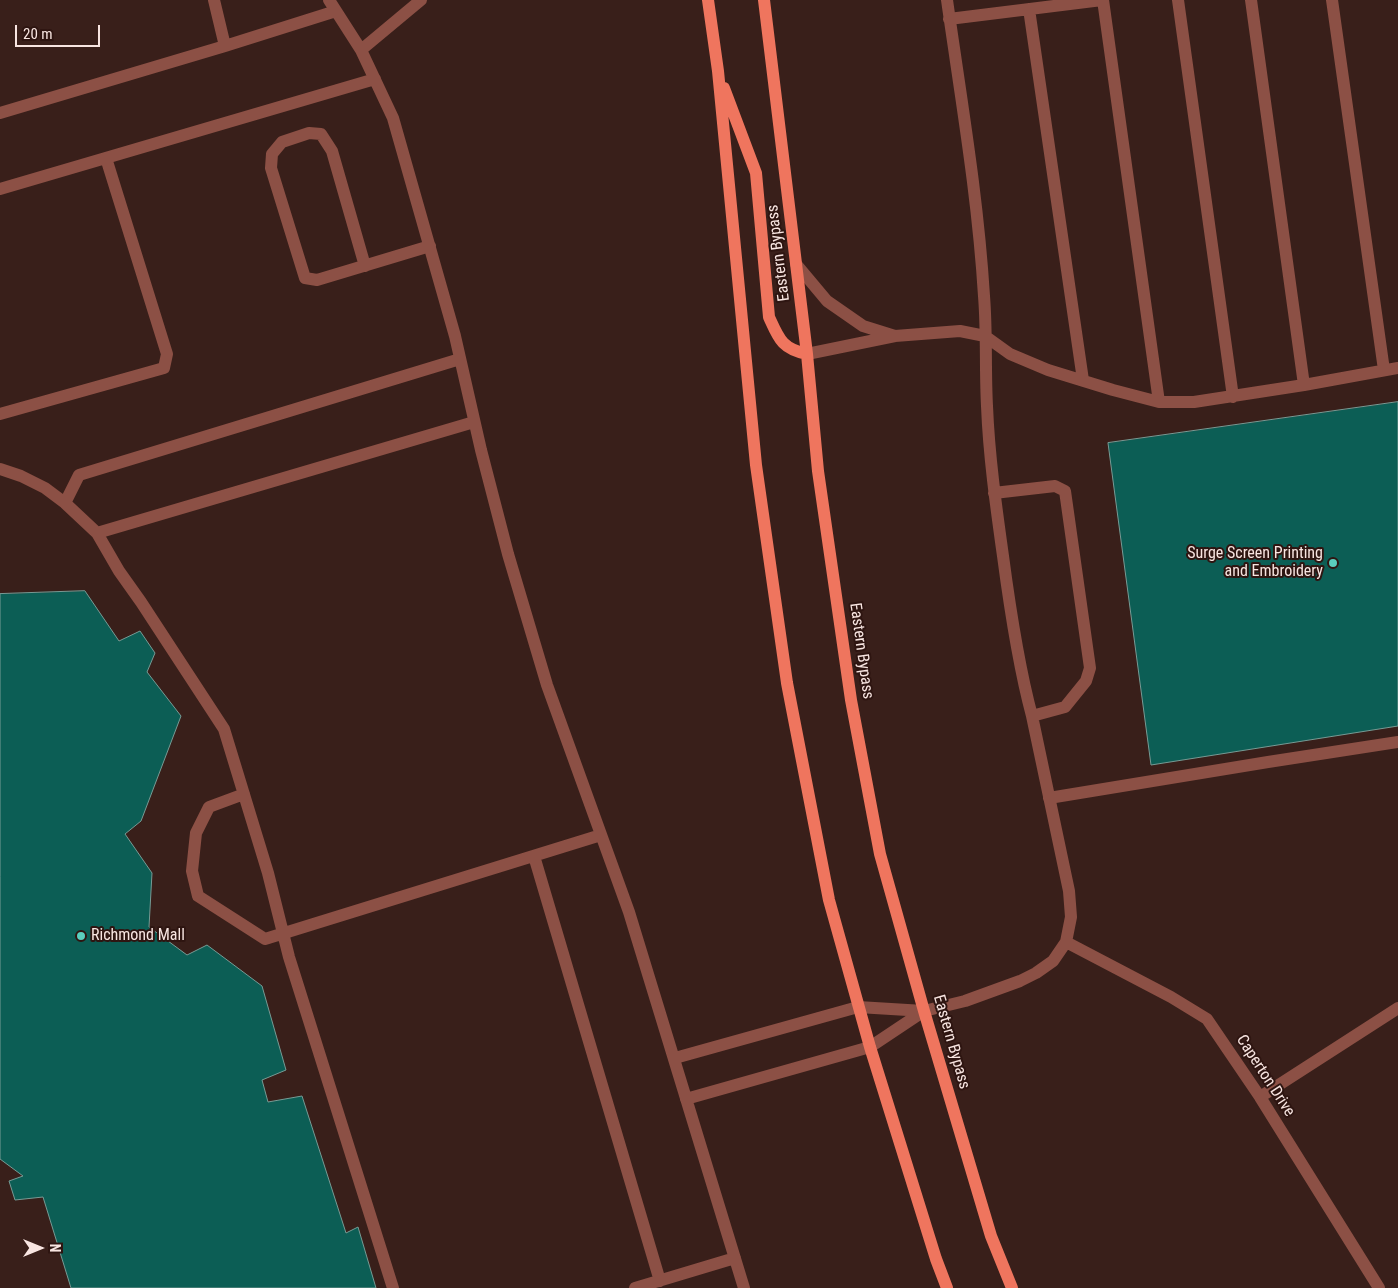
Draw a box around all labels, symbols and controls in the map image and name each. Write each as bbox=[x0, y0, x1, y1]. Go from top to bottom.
scale bar bbox=[18, 15, 102, 47]
text: 20 m bbox=[23, 25, 53, 43]
street label: Eastern Bypass bbox=[764, 204, 794, 302]
place label: Surge Screen Printing and Embroidery bbox=[1187, 544, 1323, 582]
marker: Surge Screen Printing and Embroidery bbox=[1327, 557, 1339, 569]
street label: Eastern Bypass bbox=[845, 602, 877, 700]
place label: Richmond Mall bbox=[91, 926, 185, 946]
marker: Richmond Mall bbox=[75, 930, 87, 942]
street label: Eastern Bypass bbox=[928, 993, 974, 1091]
street label: Caperton Drive bbox=[1232, 1032, 1298, 1120]
north arrow bbox=[15, 1223, 65, 1273]
text: N bbox=[47, 1244, 63, 1252]

